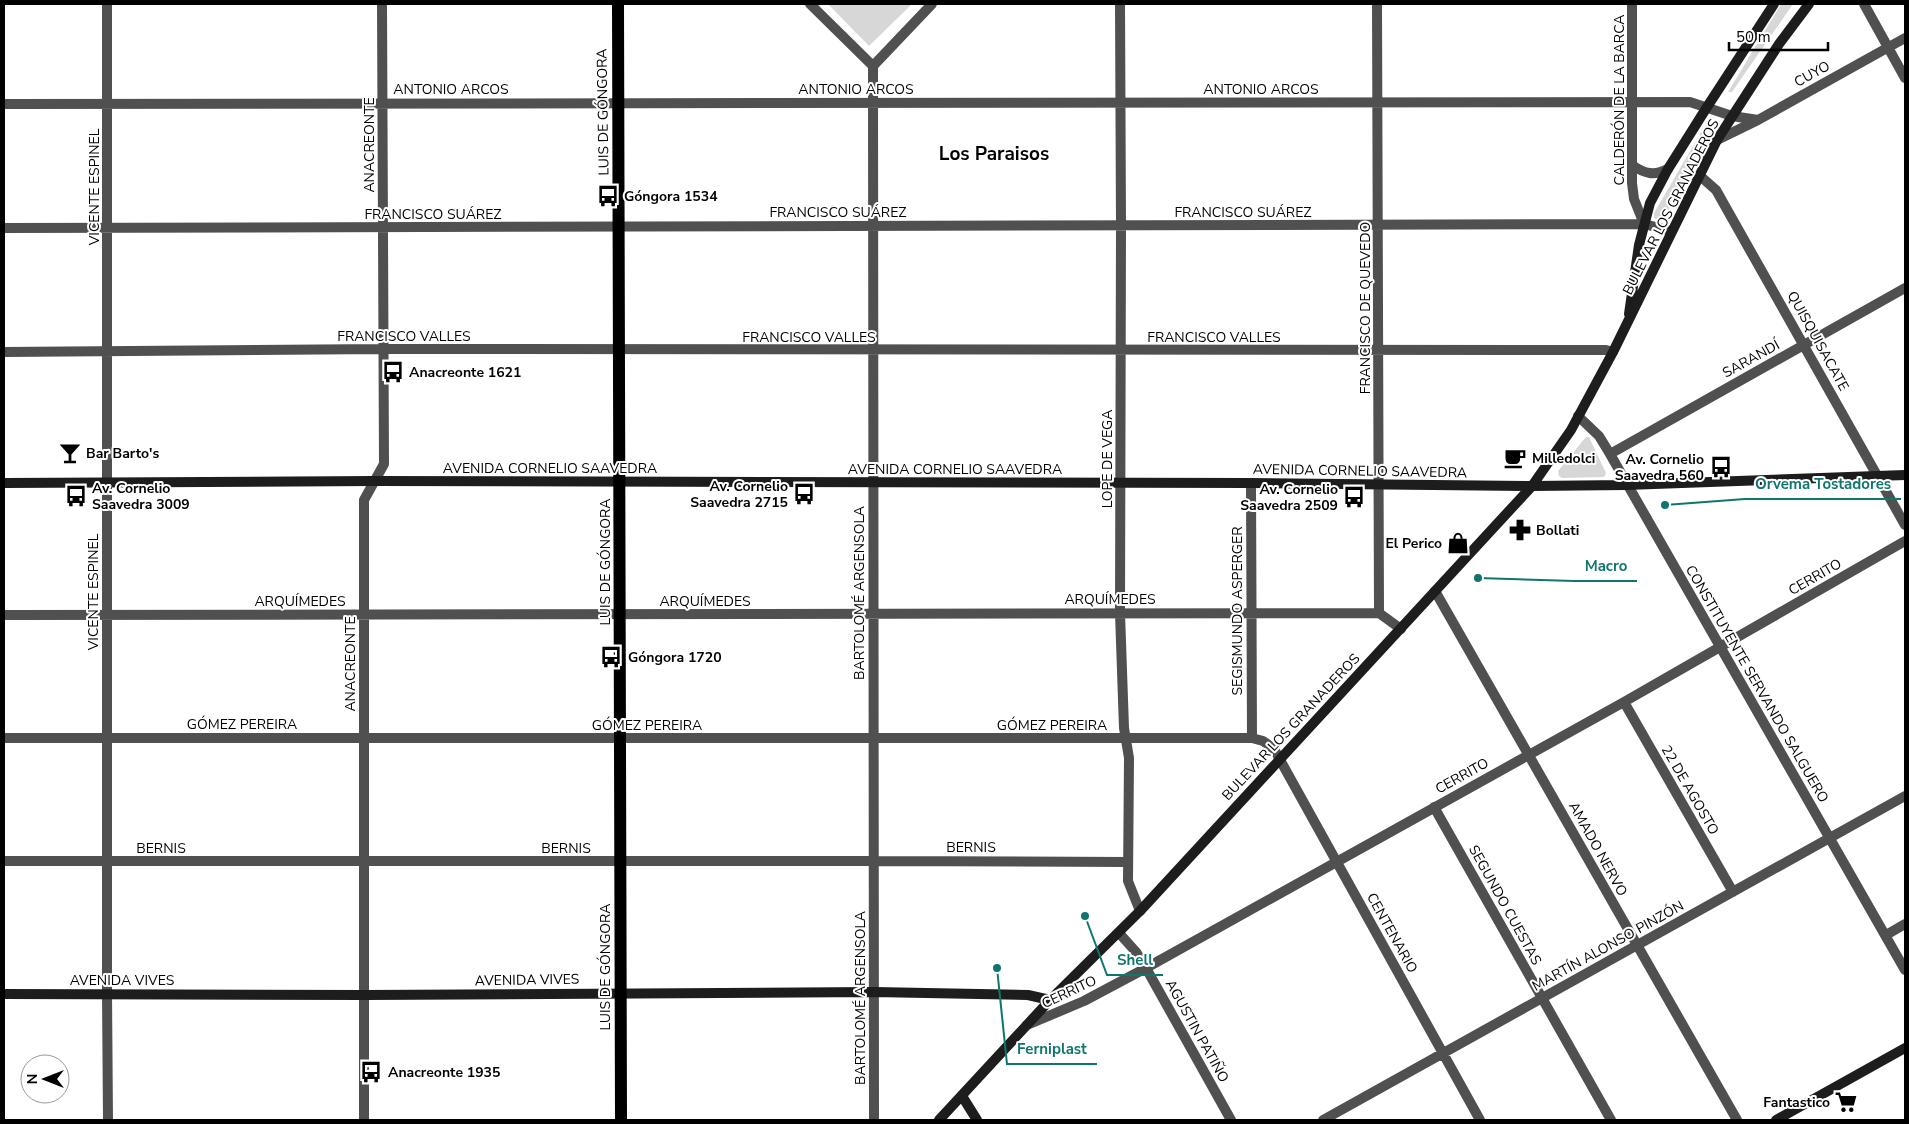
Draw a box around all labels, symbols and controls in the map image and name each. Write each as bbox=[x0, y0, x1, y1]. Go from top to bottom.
street label: CALDERÓN DE LA BARCA bbox=[1610, 14, 1629, 186]
scale bar bbox=[1729, 20, 1828, 52]
text: 50 m bbox=[1736, 27, 1771, 47]
street label: LUIS DE GÓNGORA bbox=[592, 48, 614, 176]
street label: CUYO bbox=[1791, 56, 1833, 92]
street label: ANTONIO ARCOS bbox=[393, 80, 509, 99]
street label: ANTONIO ARCOS bbox=[798, 80, 914, 99]
street label: ANTONIO ARCOS bbox=[1203, 80, 1319, 99]
street label: ANACREONTE bbox=[360, 97, 379, 193]
street label: BULEVAR LOS GRANADEROS bbox=[1618, 116, 1724, 298]
street label: VICENTE ESPINEL bbox=[85, 128, 104, 246]
district label: Los Paraisos bbox=[939, 141, 1049, 167]
bus stop icon: Góngora 1534 bbox=[595, 183, 621, 209]
place label: Góngora 1534 bbox=[624, 187, 718, 206]
street label: FRANCISCO SUÁREZ bbox=[769, 203, 907, 222]
street label: FRANCISCO SUÁREZ bbox=[1174, 203, 1312, 222]
street label: FRANCISCO SUÁREZ bbox=[364, 205, 502, 224]
street label: FRANCISCO DE QUEVEDO bbox=[1356, 222, 1375, 394]
street label: QUISQUISACATE bbox=[1783, 288, 1853, 394]
street label: FRANCISCO VALLES bbox=[337, 327, 471, 346]
street label: FRANCISCO VALLES bbox=[742, 328, 876, 347]
street label: FRANCISCO VALLES bbox=[1147, 328, 1281, 347]
street label: SARANDÍ bbox=[1719, 335, 1784, 382]
bus stop icon: Anacreonte 1621 bbox=[380, 359, 406, 385]
place label: Anacreonte 1621 bbox=[409, 363, 521, 382]
street label: LOPE DE VEGA bbox=[1098, 410, 1117, 508]
bar icon: Bar Barto's bbox=[57, 440, 83, 466]
place label: Bar Barto's bbox=[86, 444, 159, 463]
cafe icon: Milledolci bbox=[1502, 445, 1528, 471]
place label: Milledolci bbox=[1532, 449, 1595, 468]
place label: Av. Cornelio Saavedra 560 bbox=[1615, 450, 1704, 485]
bus stop icon: Av. Cornelio Saavedra 560 bbox=[1708, 454, 1734, 480]
street label: AVENIDA CORNELIO SAAVEDRA bbox=[443, 459, 657, 478]
street label: AVENIDA CORNELIO SAAVEDRA bbox=[848, 460, 1062, 479]
street label: AVENIDA CORNELIO SAAVEDRA bbox=[1253, 460, 1467, 482]
callout: Orvema Tostadores bbox=[1745, 469, 1901, 499]
text: Orvema Tostadores bbox=[1755, 474, 1891, 494]
place label: Av. Cornelio Saavedra 2715 bbox=[690, 477, 788, 512]
place label: Av. Cornelio Saavedra 3009 bbox=[92, 479, 190, 514]
place label: Av. Cornelio Saavedra 2509 bbox=[1240, 480, 1338, 515]
bus stop icon: Av. Cornelio Saavedra 2715 bbox=[791, 481, 817, 507]
bus stop icon: Av. Cornelio Saavedra 3009 bbox=[63, 483, 89, 509]
bus stop icon: Av. Cornelio Saavedra 2509 bbox=[1341, 484, 1367, 510]
street label: LUIS DE GÓNGORA bbox=[596, 499, 615, 625]
street label: BARTOLOMÉ ARGENSOLA bbox=[850, 506, 869, 680]
pharmacy icon: Bollati bbox=[1507, 517, 1533, 543]
place label: Bollati bbox=[1536, 521, 1579, 540]
street label: SEGISMUNDO ASPERGER bbox=[1228, 526, 1247, 696]
shop icon: El Perico bbox=[1445, 530, 1471, 556]
street label: VICENTE ESPINEL bbox=[84, 533, 103, 651]
place label: El Perico bbox=[1385, 534, 1442, 553]
callout: Macro bbox=[1574, 551, 1637, 581]
street label: CERRITO bbox=[1785, 554, 1845, 600]
text: Macro bbox=[1585, 556, 1628, 576]
street label: CONSTITUYENTE SERVANDO SALGUERO bbox=[1681, 562, 1833, 806]
street label: ARQUÍMEDES bbox=[1064, 590, 1156, 609]
street label: ARQUÍMEDES bbox=[254, 592, 346, 611]
street label: ARQUÍMEDES bbox=[659, 592, 751, 611]
street label: ANACREONTE bbox=[341, 616, 360, 712]
bus stop icon: Góngora 1720 bbox=[598, 644, 624, 670]
place label: Góngora 1720 bbox=[628, 648, 722, 667]
street label: BULEVAR LOS GRANADEROS bbox=[1218, 649, 1365, 805]
street label: GÓMEZ PEREIRA bbox=[187, 715, 297, 734]
street label: GÓMEZ PEREIRA bbox=[592, 716, 702, 735]
street label: GÓMEZ PEREIRA bbox=[997, 716, 1107, 735]
street label: 22 DE AGOSTO bbox=[1657, 742, 1723, 838]
street label: CERRITO bbox=[1432, 754, 1492, 798]
street label: AMADO NERVO bbox=[1564, 798, 1632, 900]
street label: BERNIS bbox=[946, 838, 996, 857]
street label: BERNIS bbox=[136, 839, 186, 858]
street label: BERNIS bbox=[541, 839, 591, 858]
street label: SEGUNDO CUESTAS bbox=[1464, 842, 1546, 969]
street label: CENTENARIO bbox=[1362, 890, 1422, 976]
street label: MARTÍN ALONSO PINZÓN bbox=[1529, 896, 1687, 996]
street label: LUIS DE GÓNGORA bbox=[596, 904, 615, 1030]
street label: BARTOLOMÉ ARGENSOLA bbox=[851, 911, 870, 1085]
callout: Shell bbox=[1107, 945, 1163, 975]
text: Shell bbox=[1117, 950, 1153, 970]
street label: AVENIDA VIVES bbox=[474, 970, 580, 990]
street label: AVENIDA VIVES bbox=[70, 971, 175, 990]
street label: CERRITO bbox=[1038, 971, 1100, 1013]
street label: AGUSTIN PATIÑO bbox=[1161, 976, 1233, 1086]
callout: Ferniplast bbox=[1007, 1034, 1097, 1064]
text: Ferniplast bbox=[1017, 1039, 1087, 1059]
north arrow bbox=[20, 1054, 70, 1104]
bus stop icon: Anacreonte 1935 bbox=[358, 1059, 384, 1085]
place label: Anacreonte 1935 bbox=[388, 1063, 500, 1082]
text: N bbox=[23, 1074, 42, 1084]
supermarket icon: Fantastico bbox=[1833, 1089, 1859, 1115]
place label: Fantastico bbox=[1763, 1093, 1830, 1112]

